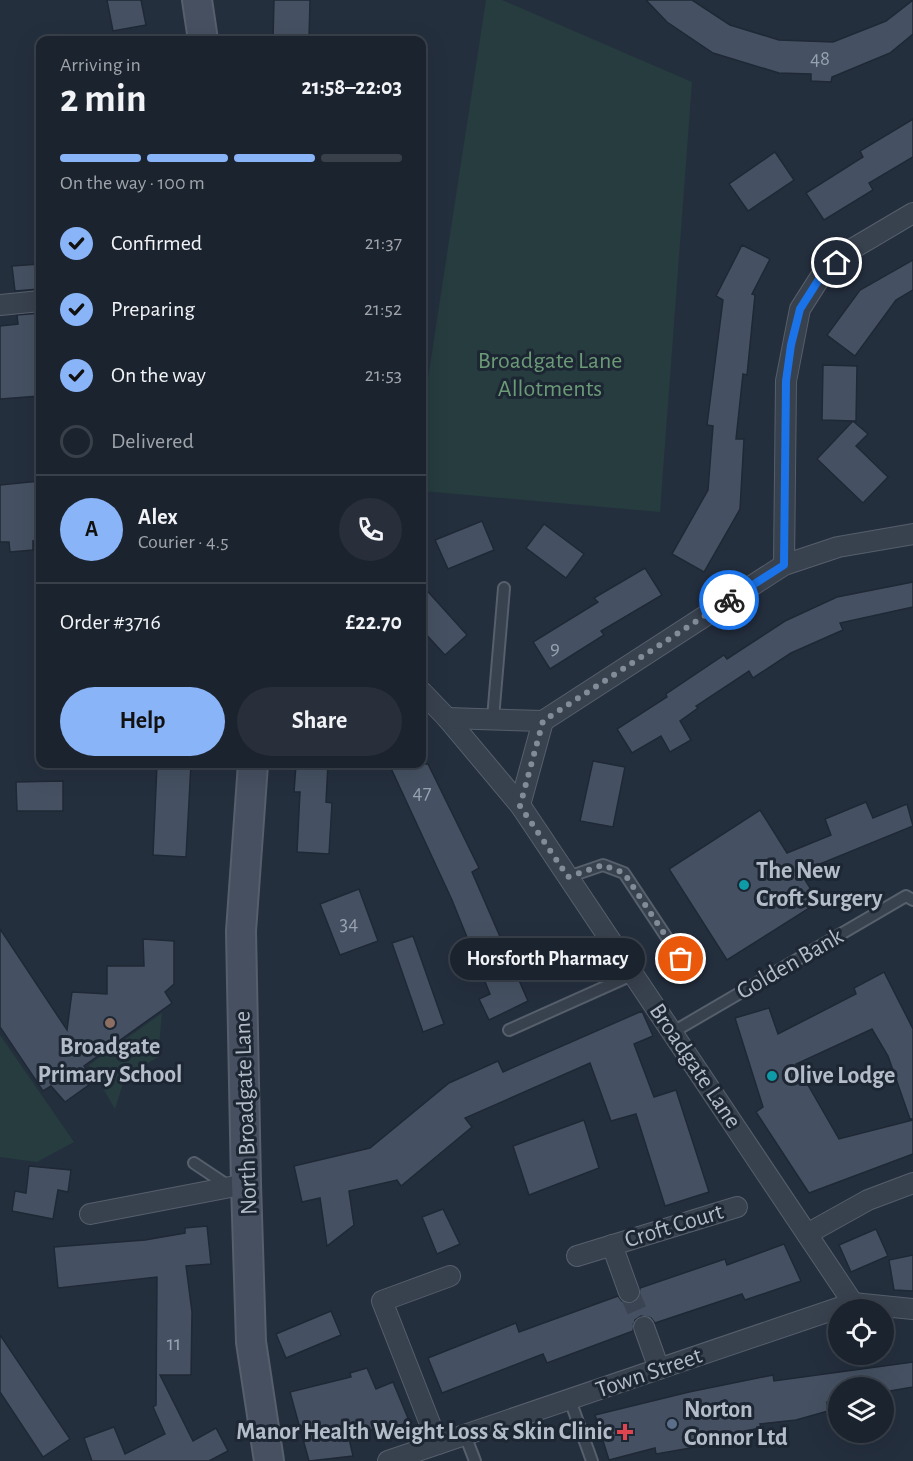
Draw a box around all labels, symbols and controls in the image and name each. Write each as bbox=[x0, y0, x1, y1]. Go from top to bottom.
house number: 48 bbox=[810, 48, 830, 69]
text: Arriving in bbox=[60, 55, 141, 75]
text: 21:58–22:03 bbox=[301, 76, 402, 98]
text: 2 min bbox=[60, 80, 147, 119]
text: On the way · 100 m bbox=[60, 173, 205, 193]
icon: check bbox=[60, 227, 93, 260]
text: Confirmed bbox=[111, 232, 202, 254]
text: 21:37 bbox=[365, 233, 402, 253]
pin bbox=[811, 237, 862, 288]
icon: home bbox=[820, 246, 853, 279]
icon: check bbox=[60, 293, 93, 326]
text: Preparing bbox=[111, 298, 195, 320]
text: 21:52 bbox=[364, 299, 402, 319]
park label: Broadgate Lane Allotments bbox=[478, 349, 622, 401]
icon: check bbox=[60, 359, 93, 392]
text: On the way bbox=[111, 364, 206, 386]
text: 21:53 bbox=[365, 365, 402, 385]
text: Delivered bbox=[111, 430, 194, 452]
button: phone bbox=[339, 498, 402, 561]
text: Alex bbox=[138, 506, 178, 528]
text: A bbox=[85, 518, 98, 540]
text: Courier · 4.5 bbox=[138, 532, 229, 552]
courier bbox=[699, 570, 759, 630]
icon: bike bbox=[713, 584, 746, 617]
text: Order #3716 bbox=[60, 611, 161, 633]
text: £22.70 bbox=[345, 611, 402, 633]
house number: 9 bbox=[550, 637, 560, 658]
button: Help bbox=[60, 687, 225, 756]
button: Share bbox=[237, 687, 402, 756]
house number: 47 bbox=[413, 782, 432, 803]
place label: The New Croft Surgery bbox=[756, 859, 883, 911]
marker: The New Croft Surgery bbox=[737, 878, 751, 892]
house number: 34 bbox=[340, 913, 358, 934]
street label: Golden Bank bbox=[733, 924, 847, 1004]
pin bbox=[655, 933, 706, 984]
callout: Horsforth Pharmacy bbox=[450, 938, 645, 980]
icon: bag bbox=[664, 942, 697, 975]
text: Horsforth Pharmacy bbox=[466, 949, 629, 969]
street label: Broadgate Lane bbox=[645, 999, 745, 1133]
street label: North Broadgate Lane bbox=[230, 1011, 262, 1215]
marker: Broadgate Primary School bbox=[103, 1016, 117, 1030]
place label: Broadgate Primary School bbox=[38, 1035, 182, 1087]
place label: Olive Lodge bbox=[784, 1064, 895, 1088]
marker: Olive Lodge bbox=[765, 1069, 779, 1083]
street label: Croft Court bbox=[622, 1200, 726, 1252]
map controls bbox=[828, 1299, 894, 1443]
button: locate bbox=[828, 1299, 894, 1365]
house number: 11 bbox=[167, 1333, 181, 1354]
street label: Town Street bbox=[593, 1344, 706, 1402]
button: layers bbox=[828, 1377, 894, 1443]
place label: Norton Connor Ltd bbox=[684, 1398, 788, 1450]
marker: Norton Connor Ltd bbox=[665, 1417, 679, 1431]
place label: Manor Health Weight Loss & Skin Clinic bbox=[236, 1420, 612, 1444]
marker: Manor Health Weight Loss & Skin Clinic bbox=[616, 1423, 634, 1441]

